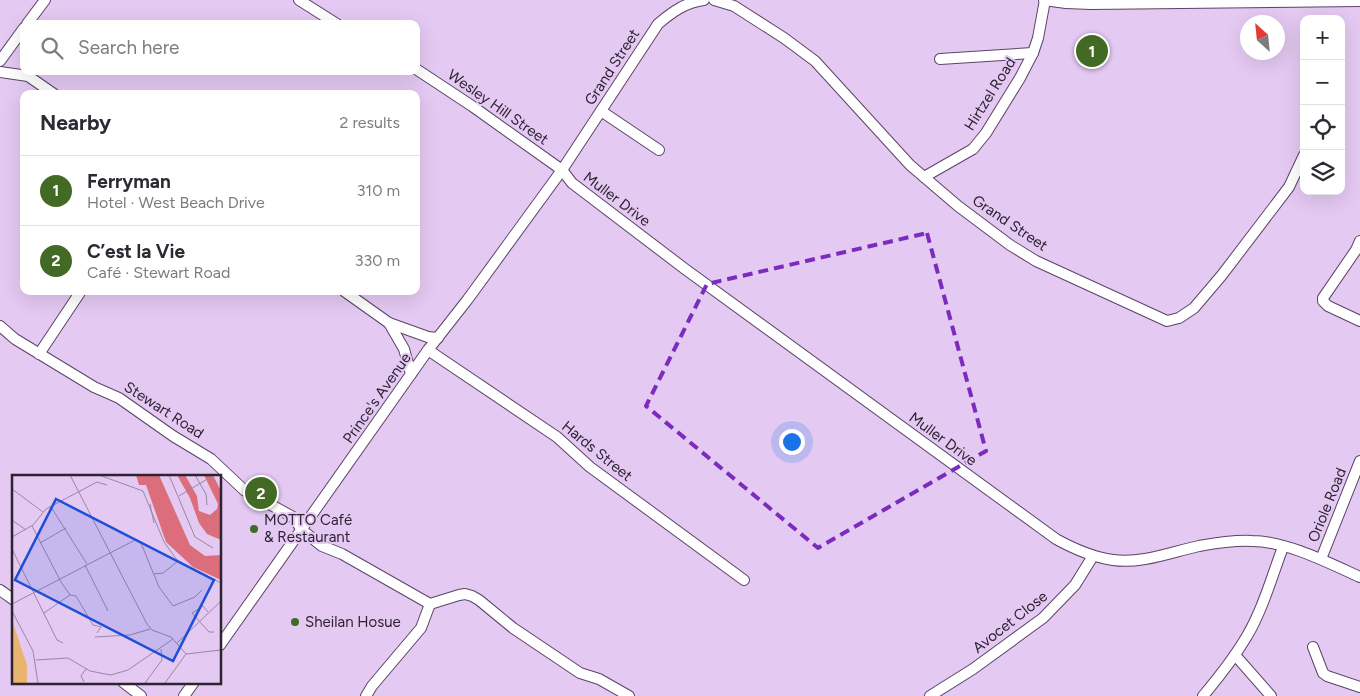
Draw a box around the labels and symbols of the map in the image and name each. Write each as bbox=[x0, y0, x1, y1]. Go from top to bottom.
north arrow bbox=[1240, 15, 1285, 60]
street label: Grand Street bbox=[581, 25, 643, 108]
pin: 1 bbox=[1076, 32, 1108, 70]
street label: Hirtzel Road bbox=[960, 54, 1020, 134]
street label: Wesley Hill Street bbox=[444, 66, 552, 149]
street label: Muller Drive bbox=[580, 168, 654, 230]
street label: Grand Street bbox=[969, 191, 1051, 255]
street label: Prince's Avenue bbox=[339, 349, 415, 447]
street label: Stewart Road bbox=[121, 378, 207, 442]
street label: Muller Drive bbox=[906, 408, 980, 470]
street label: Hards Street bbox=[558, 417, 636, 485]
your location bbox=[779, 429, 805, 455]
street label: Oriole Road bbox=[1304, 465, 1350, 545]
pin: 2 bbox=[245, 474, 277, 512]
inset map bbox=[12, 475, 221, 684]
place label: MOTTO Café & Restaurant bbox=[264, 511, 352, 546]
marker: MOTTO Café & Restaurant bbox=[248, 523, 260, 535]
street label: Avocet Close bbox=[969, 587, 1051, 657]
place label: Sheilan Hosue bbox=[305, 613, 401, 631]
marker: Sheilan Hosue bbox=[289, 616, 301, 628]

